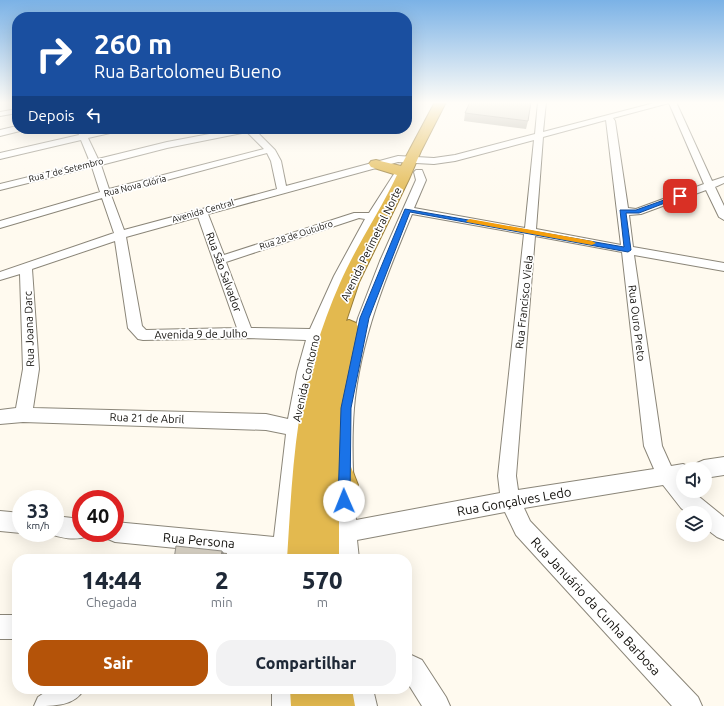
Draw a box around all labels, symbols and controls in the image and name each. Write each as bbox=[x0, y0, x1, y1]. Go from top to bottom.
icon: right bbox=[28, 28, 80, 80]
text: 260 m bbox=[94, 28, 172, 59]
text: Rua Bartolomeu Bueno bbox=[94, 61, 282, 81]
icon: left bbox=[83, 104, 105, 126]
text: Depois bbox=[28, 107, 75, 124]
street label: Rua 7 de Setembro bbox=[28, 156, 104, 184]
street label: Rua Nova Glória bbox=[103, 173, 167, 199]
pin bbox=[663, 179, 697, 213]
street label: Avenida Perimetral Norte bbox=[338, 185, 404, 303]
icon: arrive bbox=[669, 185, 691, 207]
street label: Avenida Central bbox=[171, 197, 236, 225]
street label: Rua 28 de Outubro bbox=[258, 218, 334, 252]
street label: Rua São Salvador bbox=[204, 230, 244, 314]
street label: Rua Francisco Viela bbox=[513, 255, 535, 349]
street label: Rua Ouro Preto bbox=[626, 284, 648, 362]
street label: Rua Joana Darc bbox=[22, 291, 36, 367]
street label: Avenida 9 de Julho bbox=[154, 327, 248, 341]
street label: Avenida Contorno bbox=[290, 333, 322, 423]
street label: Rua 21 de Abril bbox=[110, 411, 185, 425]
map controls bbox=[676, 462, 712, 542]
button: sound bbox=[676, 462, 712, 498]
position arrow bbox=[323, 480, 365, 522]
street label: Rua Gonçalves Ledo bbox=[456, 484, 572, 518]
speed limit sign: 40 bbox=[72, 490, 124, 542]
text: 33 bbox=[27, 499, 49, 522]
button: layers bbox=[676, 506, 712, 542]
text: km/h bbox=[26, 520, 50, 531]
street label: Rua Persona bbox=[162, 530, 236, 550]
street label: Rua Januário da Cunha Barbosa bbox=[529, 534, 663, 678]
text: 14:44 bbox=[81, 567, 141, 594]
text: 2 bbox=[215, 567, 228, 594]
text: 570 bbox=[302, 567, 343, 594]
text: Chegada bbox=[86, 595, 137, 609]
text: min bbox=[211, 595, 233, 609]
text: m bbox=[317, 595, 328, 609]
button: Sair bbox=[28, 640, 208, 686]
button: Compartilhar bbox=[216, 640, 396, 686]

